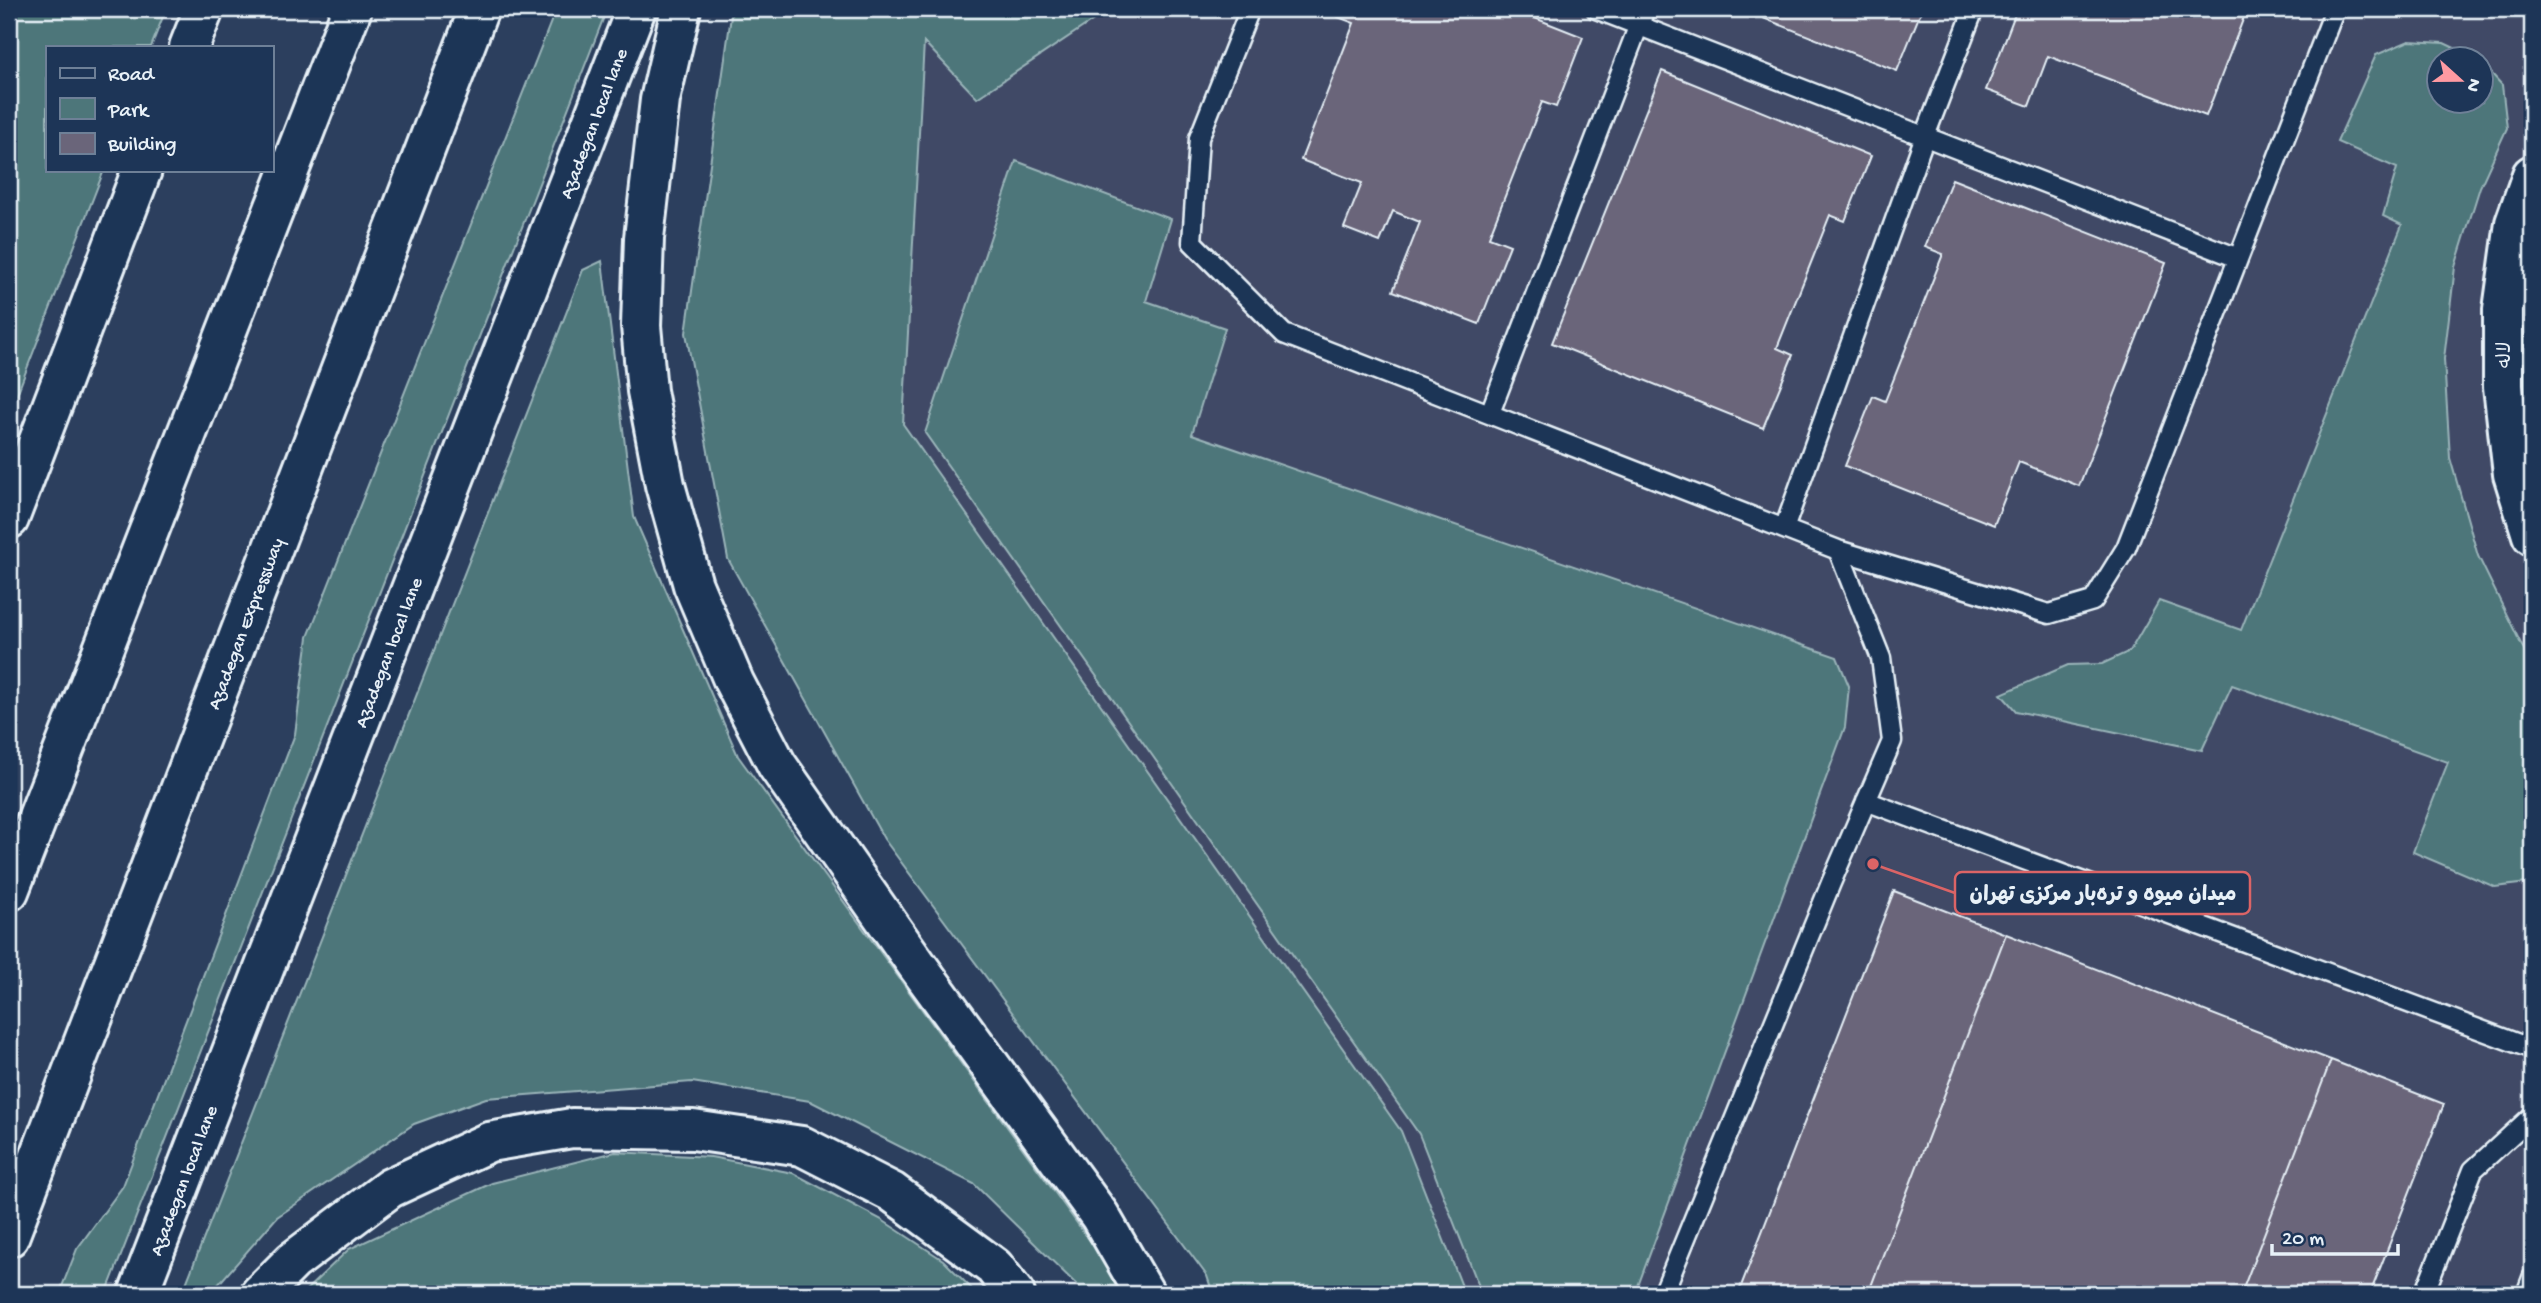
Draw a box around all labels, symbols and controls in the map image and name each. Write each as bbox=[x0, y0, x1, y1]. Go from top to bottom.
legend bbox=[46, 46, 273, 172]
street label: Azadegan local lane bbox=[556, 46, 635, 203]
north arrow bbox=[2426, 46, 2496, 116]
text: Road bbox=[108, 64, 156, 89]
text: N bbox=[2460, 75, 2486, 95]
text: Park bbox=[107, 100, 151, 125]
text: Building bbox=[107, 134, 177, 159]
street label: لاله bbox=[2495, 342, 2518, 368]
street label: Azadegan Expressway bbox=[204, 534, 291, 713]
street label: Azadegan local lane bbox=[351, 575, 430, 732]
callout: میدان میوه و تره‌بار مرکزی تهران bbox=[1955, 872, 2250, 914]
text: میدان میوه و تره‌بار مرکزی تهران bbox=[1970, 884, 2236, 909]
street label: Azadegan local lane bbox=[146, 1103, 225, 1260]
scale bar bbox=[2272, 1212, 2398, 1256]
text: 20 m bbox=[2282, 1228, 2324, 1253]

